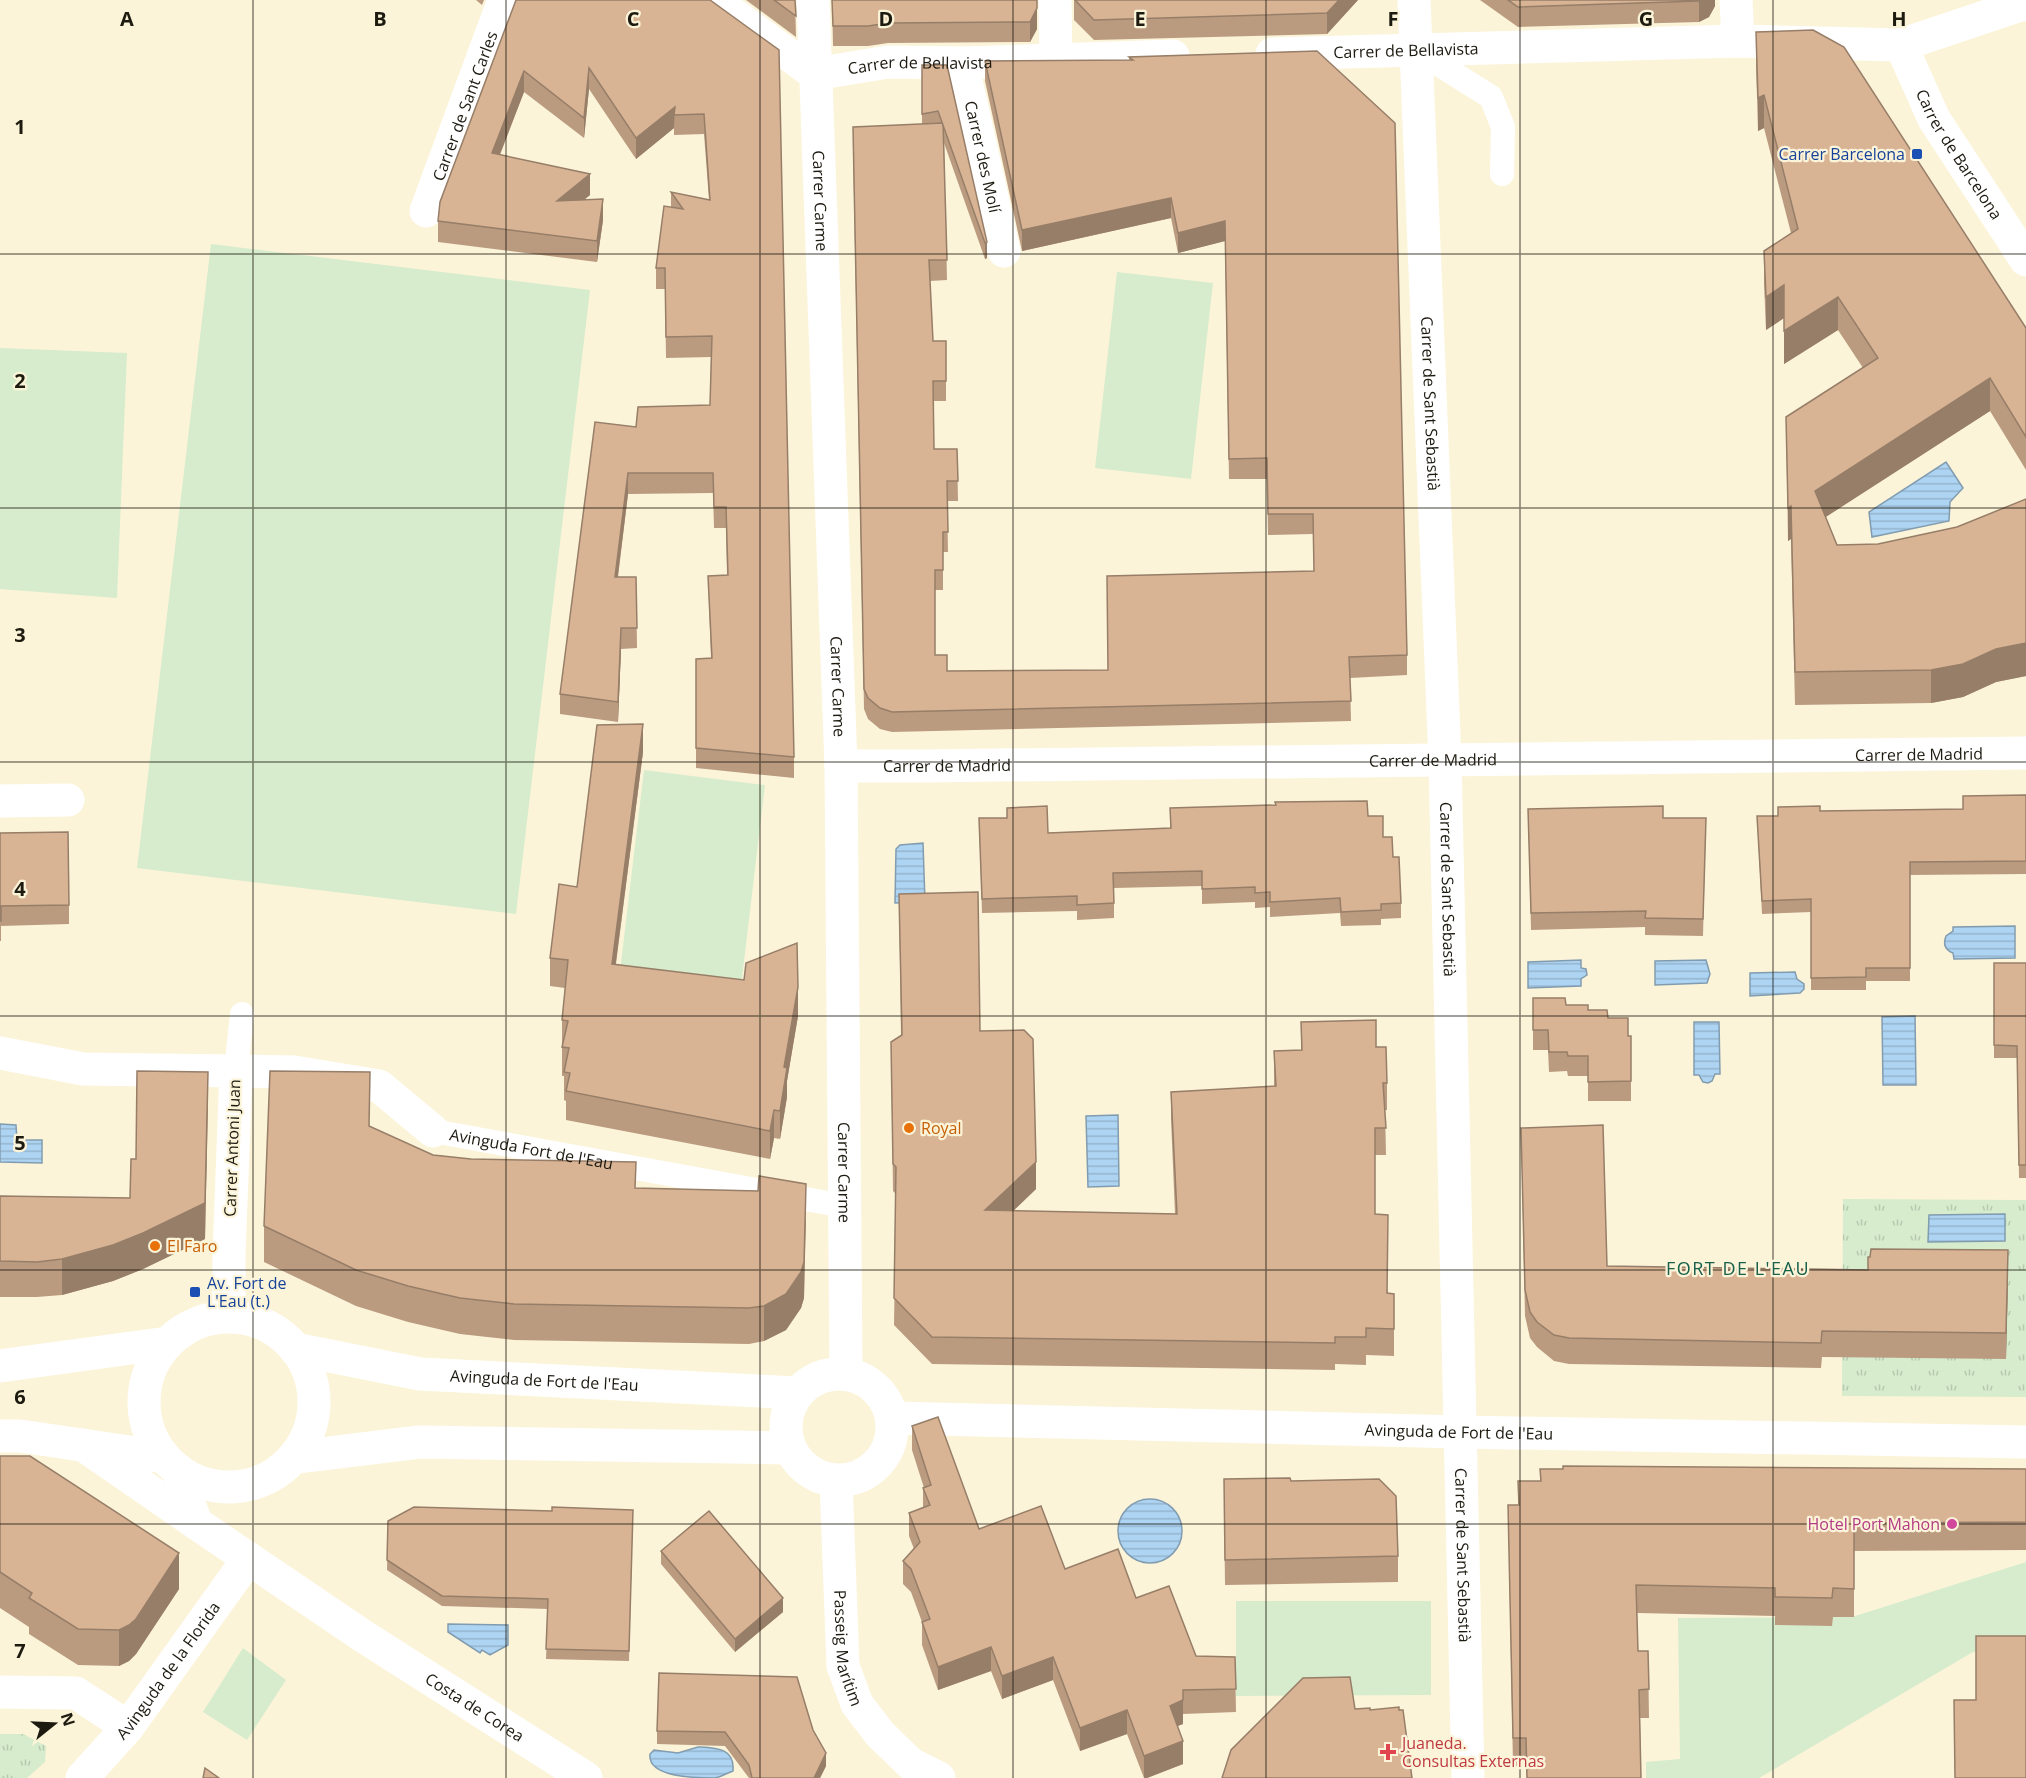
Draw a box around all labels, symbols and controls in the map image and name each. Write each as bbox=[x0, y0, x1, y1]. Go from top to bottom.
text: A bbox=[120, 5, 134, 32]
text: B bbox=[373, 5, 387, 32]
text: C bbox=[627, 5, 640, 32]
text: D bbox=[879, 5, 893, 32]
text: E bbox=[1134, 5, 1146, 32]
text: F bbox=[1388, 5, 1398, 32]
text: G bbox=[1639, 5, 1653, 32]
text: H bbox=[1891, 5, 1907, 32]
street label: Carrer de Sant Carles bbox=[427, 28, 503, 184]
street label: Carrer de Bellavista bbox=[1333, 37, 1479, 63]
street label: Carrer de Bellavista bbox=[846, 51, 993, 79]
street label: Carrer de Barcelona bbox=[1911, 86, 2008, 224]
street label: Carrer des Molí bbox=[960, 98, 1006, 216]
text: 1 bbox=[14, 113, 26, 140]
place label: Carrer Barcelona bbox=[1778, 143, 1905, 165]
marker: Carrer Barcelona bbox=[1910, 147, 1924, 161]
street label: Carrer Carme bbox=[808, 150, 833, 252]
street label: Carrer de Sant Sebastià bbox=[1416, 316, 1445, 491]
text: 2 bbox=[14, 367, 26, 394]
text: 3 bbox=[14, 621, 26, 648]
street label: Carrer Carme bbox=[825, 636, 851, 737]
street label: Carrer de Madrid bbox=[1855, 743, 1983, 766]
street label: Carrer de Madrid bbox=[1369, 748, 1497, 772]
street label: Carrer de Madrid bbox=[883, 754, 1011, 777]
street label: Carrer de Sant Sebastià bbox=[1435, 802, 1461, 977]
text: 4 bbox=[14, 875, 26, 902]
street label: Carrer Antoni Juan bbox=[219, 1079, 245, 1217]
place label: Royal bbox=[921, 1117, 961, 1139]
marker: Royal bbox=[902, 1121, 916, 1135]
street label: Carrer Carme bbox=[833, 1122, 856, 1223]
street label: Avinguda Fort de l'Eau bbox=[448, 1123, 615, 1175]
text: 5 bbox=[14, 1129, 26, 1156]
place label: El Faro bbox=[167, 1235, 217, 1257]
marker: El Faro bbox=[148, 1239, 162, 1253]
district label: FORT DE L'EAU bbox=[1666, 1256, 1810, 1280]
place label: Av. Fort de L'Eau (t.) bbox=[207, 1272, 287, 1312]
marker: Av. Fort de L'Eau (t.) bbox=[188, 1285, 202, 1299]
street label: Avinguda de Fort de l'Eau bbox=[450, 1365, 639, 1396]
text: 6 bbox=[14, 1383, 26, 1410]
street label: Avinguda de Fort de l'Eau bbox=[1364, 1419, 1553, 1445]
street label: Carrer de Sant Sebastià bbox=[1450, 1468, 1476, 1643]
place label: Hotel Port Mahon bbox=[1808, 1513, 1940, 1535]
marker: Hotel Port Mahon bbox=[1945, 1517, 1959, 1531]
street label: Passeig Marítim bbox=[829, 1589, 868, 1709]
street label: Avinguda de la Florida bbox=[111, 1597, 225, 1744]
text: 7 bbox=[14, 1637, 26, 1664]
street label: Costa de Corea bbox=[421, 1667, 528, 1747]
north arrow bbox=[24, 1694, 84, 1754]
text: N bbox=[56, 1710, 81, 1729]
place label: Juaneda. Consultas Externas bbox=[1400, 1732, 1544, 1772]
marker: Juaneda. Consultas Externas bbox=[1379, 1743, 1397, 1761]

